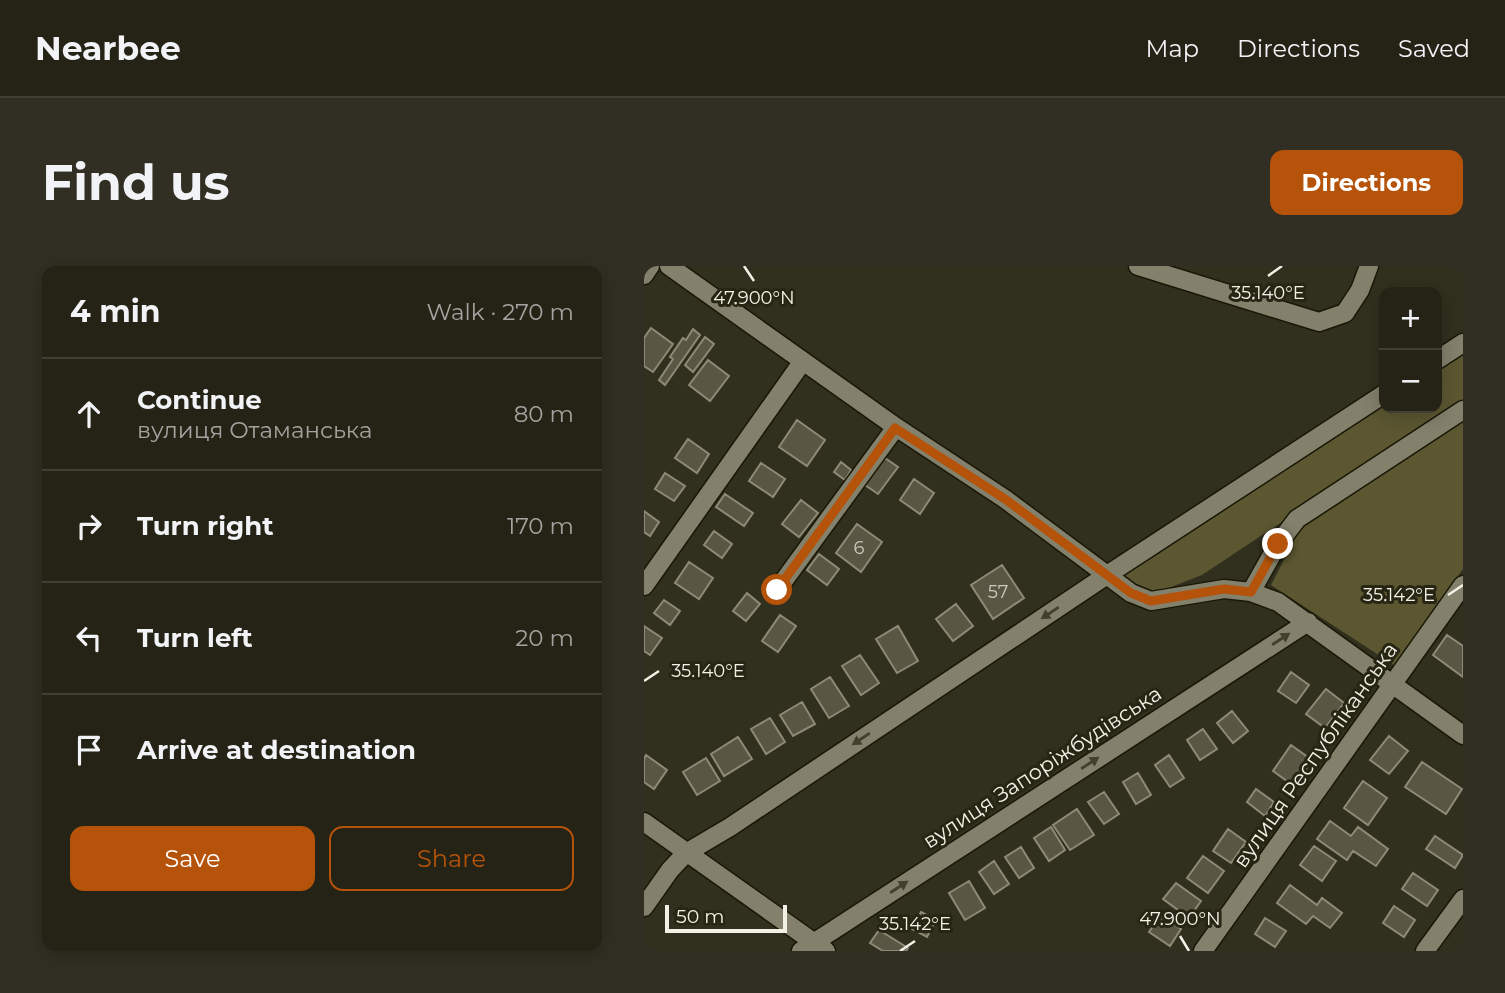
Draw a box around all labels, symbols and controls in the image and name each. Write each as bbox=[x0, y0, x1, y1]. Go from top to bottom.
text: Nearbee bbox=[35, 28, 181, 68]
text: Map bbox=[1146, 34, 1199, 63]
text: Directions bbox=[1237, 34, 1360, 63]
text: Saved bbox=[1398, 34, 1470, 63]
button: Directions bbox=[1270, 150, 1463, 215]
text: Find us bbox=[42, 153, 230, 212]
text: 35.140°E bbox=[1231, 282, 1305, 304]
text: 47.900°N bbox=[713, 287, 795, 309]
map controls bbox=[1379, 287, 1442, 413]
button: + bbox=[1379, 287, 1442, 350]
text: 4 min bbox=[70, 293, 160, 330]
text: Walk · 270 m bbox=[427, 298, 574, 326]
button: − bbox=[1379, 350, 1442, 413]
text: Continue bbox=[137, 384, 262, 416]
icon: ahead bbox=[70, 395, 108, 433]
text: 80 m bbox=[514, 400, 574, 428]
text: вулиця Отаманська bbox=[137, 416, 372, 444]
icon: right bbox=[70, 507, 108, 545]
text: Turn right bbox=[137, 510, 273, 542]
text: 170 m bbox=[507, 512, 574, 540]
route end bbox=[1262, 528, 1293, 559]
house number: 6 bbox=[854, 537, 865, 559]
route start bbox=[761, 574, 792, 605]
house number: 57 bbox=[988, 581, 1008, 603]
text: 35.142°E bbox=[1363, 584, 1435, 606]
one-way arrow bbox=[1040, 606, 1060, 619]
icon: left bbox=[70, 619, 108, 657]
text: Turn left bbox=[137, 622, 253, 654]
text: 20 m bbox=[515, 624, 574, 652]
one-way arrow bbox=[1271, 633, 1291, 646]
street label: вулиця Республіканська bbox=[1228, 638, 1402, 872]
text: 35.140°E bbox=[671, 660, 745, 682]
street label: вулиця Запоріжбудівська bbox=[918, 680, 1166, 854]
icon: arrive bbox=[70, 731, 108, 769]
one-way arrow bbox=[852, 732, 870, 746]
text: Arrive at destination bbox=[137, 734, 416, 766]
one-way arrow bbox=[1081, 756, 1099, 770]
button: Save bbox=[70, 826, 315, 891]
button: Share bbox=[329, 826, 574, 891]
one-way arrow bbox=[889, 880, 909, 893]
scale bar bbox=[665, 902, 788, 934]
text: 50 m bbox=[676, 905, 724, 928]
text: 47.900°N bbox=[1139, 908, 1221, 930]
text: 35.142°E bbox=[879, 913, 951, 935]

